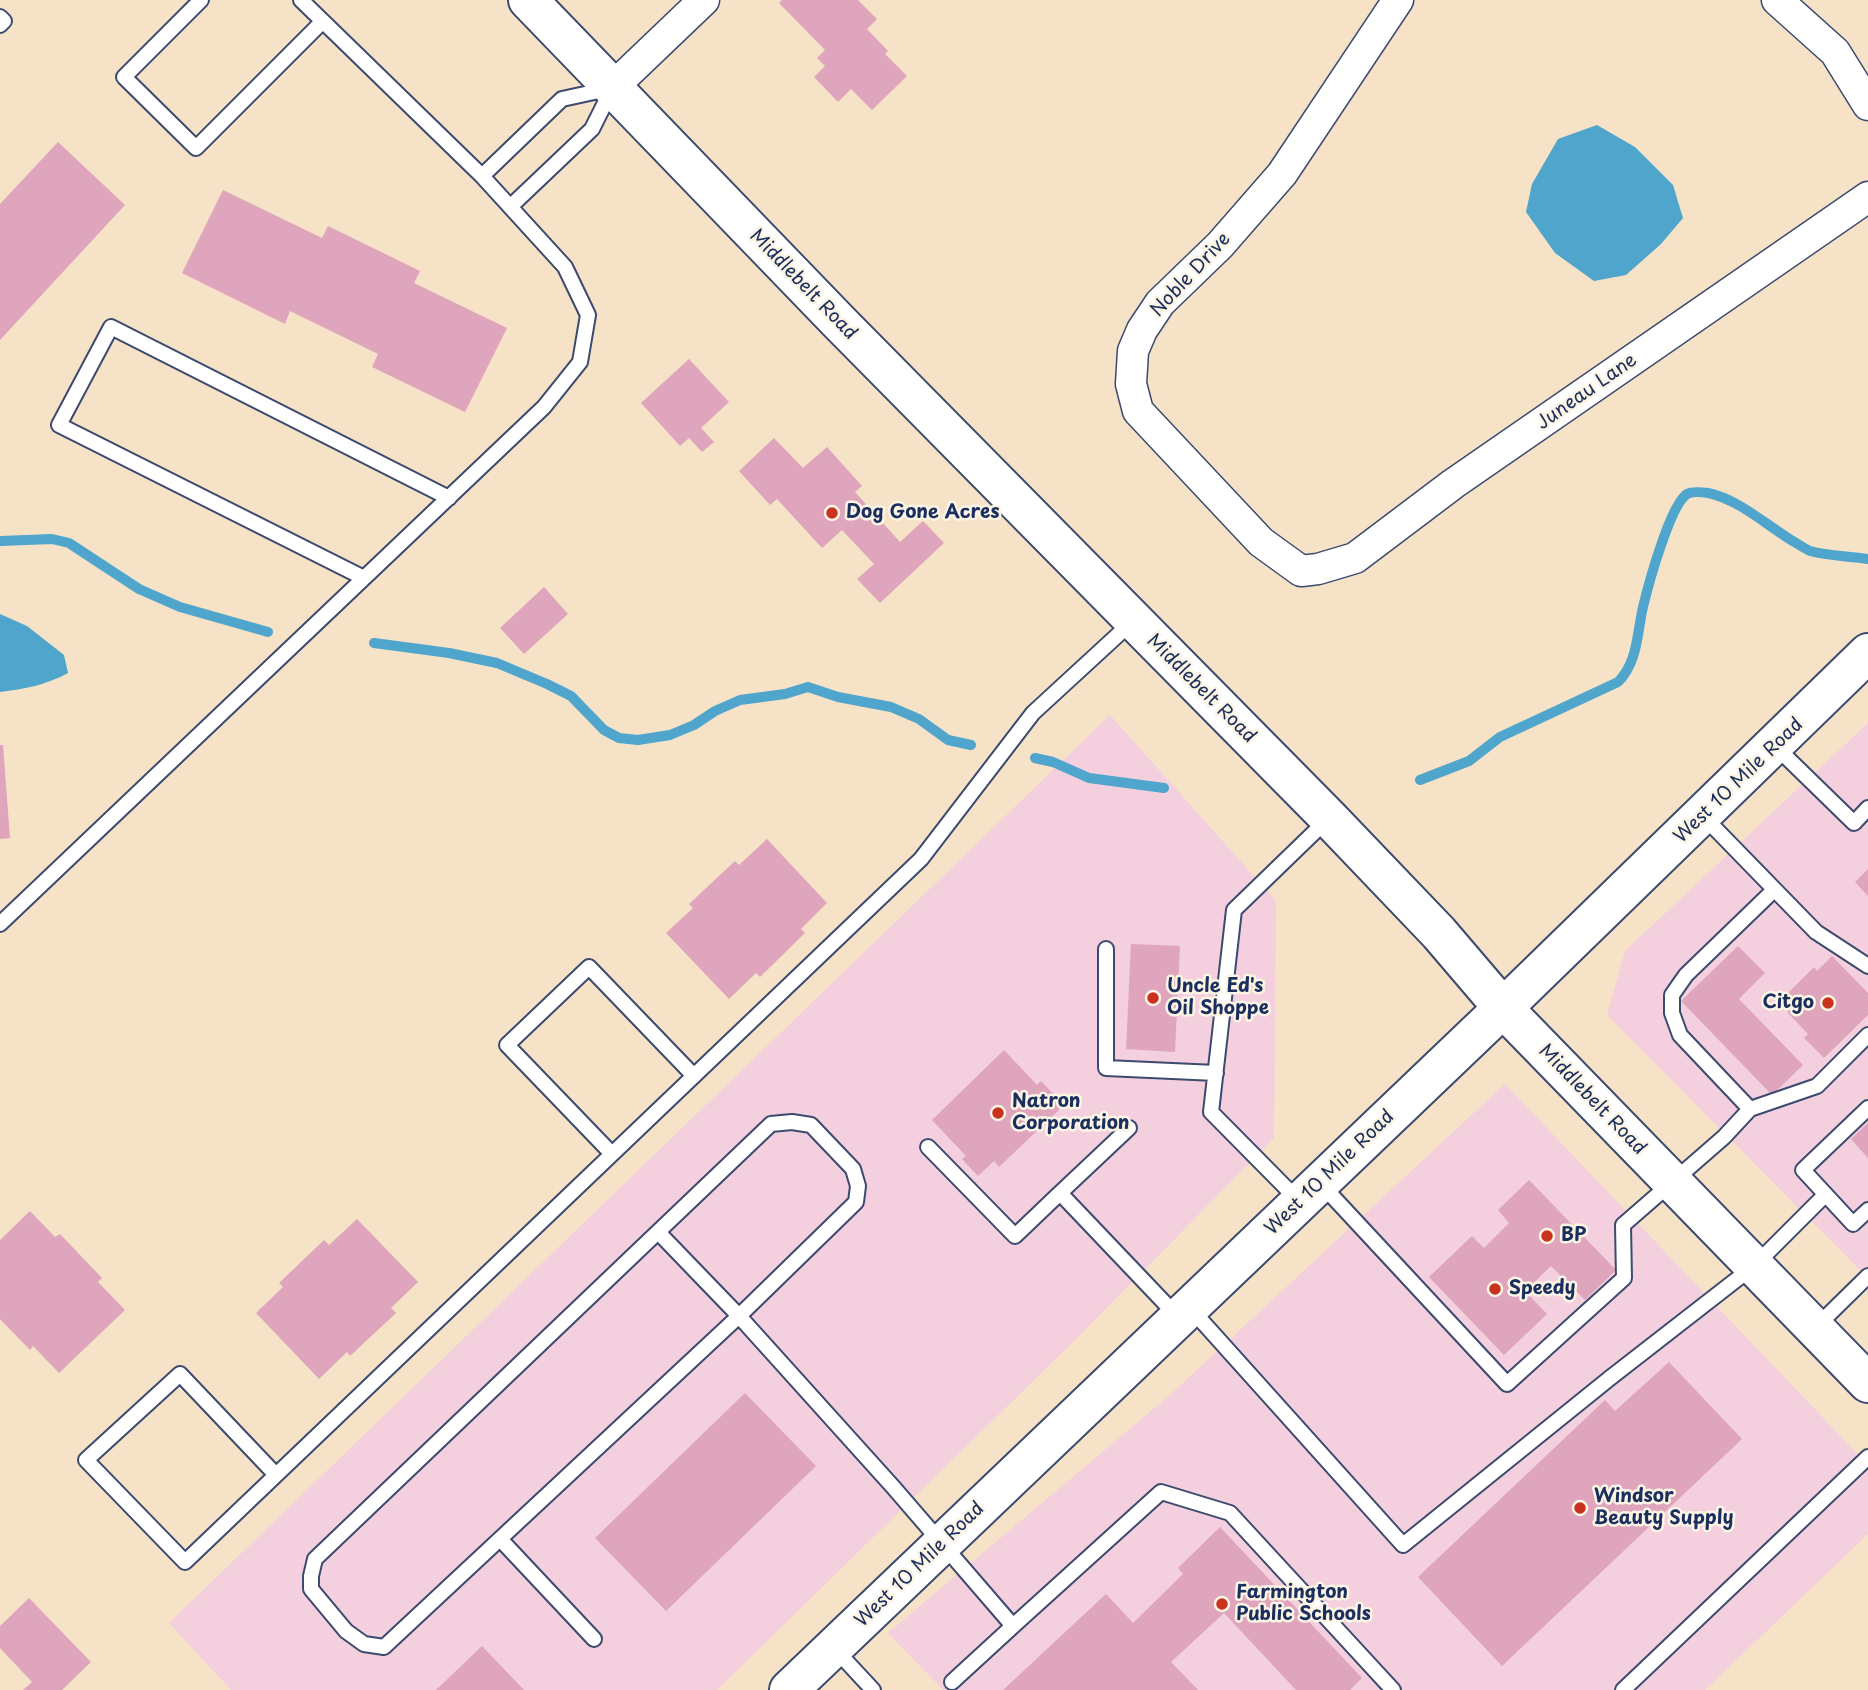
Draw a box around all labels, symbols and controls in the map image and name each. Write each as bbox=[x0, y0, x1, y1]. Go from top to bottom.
street label: Middlebelt Road bbox=[744, 225, 862, 345]
street label: Noble Drive bbox=[1146, 228, 1236, 322]
street label: Juneau Lane bbox=[1532, 349, 1642, 435]
place label: Dog Gone Acres bbox=[846, 502, 999, 524]
marker: Dog Gone Acres bbox=[824, 505, 840, 521]
street label: Middlebelt Road bbox=[1142, 630, 1260, 748]
street label: West 10 Mile Road bbox=[1670, 714, 1808, 848]
place label: Uncle Ed's Oil Shoppe bbox=[1167, 976, 1269, 1020]
marker: Uncle Ed's Oil Shoppe bbox=[1145, 990, 1161, 1006]
place label: Citgo bbox=[1762, 992, 1814, 1014]
marker: Citgo bbox=[1820, 995, 1836, 1011]
street label: Middlebelt Road bbox=[1533, 1040, 1651, 1160]
place label: Natron Corporation bbox=[1012, 1091, 1130, 1135]
marker: Natron Corporation bbox=[990, 1105, 1006, 1121]
street label: West 10 Mile Road bbox=[1261, 1106, 1399, 1240]
place label: BP bbox=[1561, 1225, 1586, 1247]
marker: BP bbox=[1539, 1228, 1555, 1244]
place label: Speedy bbox=[1509, 1278, 1576, 1300]
marker: Speedy bbox=[1487, 1281, 1503, 1297]
place label: Windsor Beauty Supply bbox=[1594, 1486, 1733, 1530]
street label: West 10 Mile Road bbox=[851, 1498, 989, 1632]
marker: Windsor Beauty Supply bbox=[1572, 1500, 1588, 1516]
place label: Farmington Public Schools bbox=[1236, 1582, 1371, 1626]
marker: Farmington Public Schools bbox=[1214, 1596, 1230, 1612]

